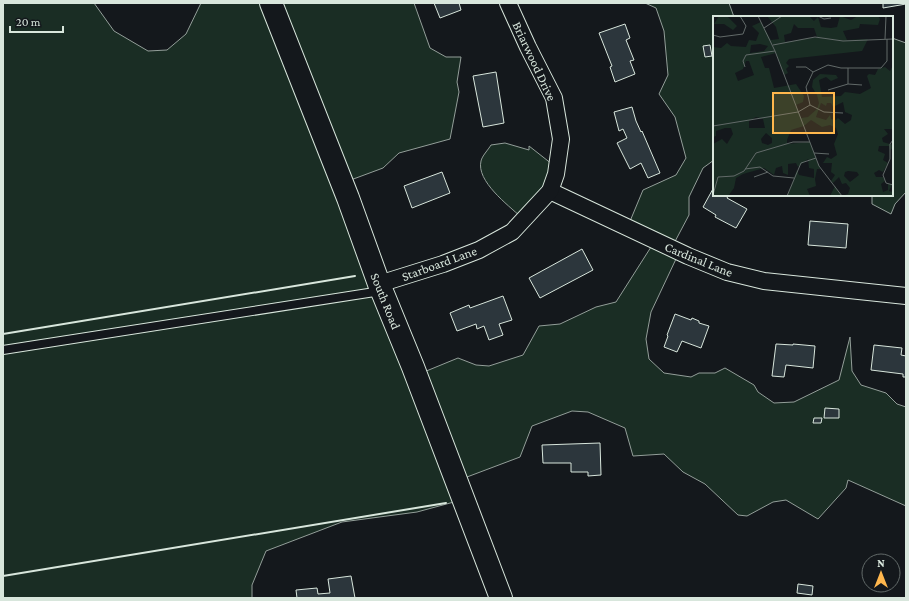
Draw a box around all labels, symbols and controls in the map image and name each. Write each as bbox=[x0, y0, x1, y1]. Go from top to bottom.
scale bar bbox=[10, 8, 63, 34]
text: 20 m bbox=[16, 15, 41, 29]
inset map bbox=[713, 16, 893, 196]
street label: Briarwood Drive bbox=[510, 19, 560, 103]
street label: Cardinal Lane bbox=[663, 239, 735, 280]
street label: Starboard Lane bbox=[400, 243, 479, 284]
street label: South Road bbox=[367, 271, 404, 332]
north arrow bbox=[861, 553, 901, 593]
text: N bbox=[877, 557, 885, 569]

